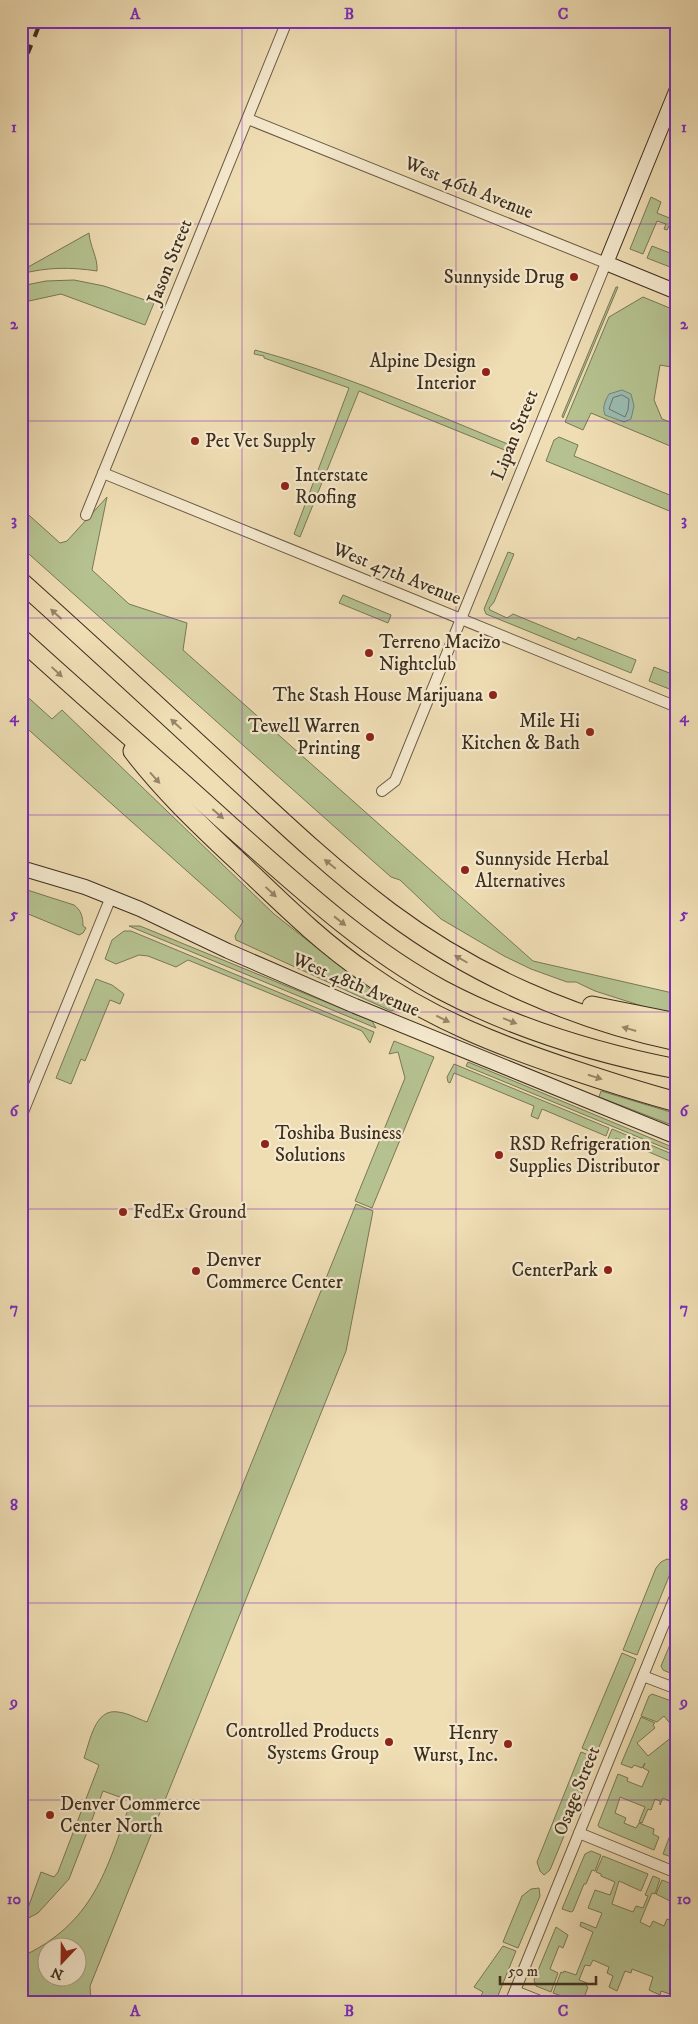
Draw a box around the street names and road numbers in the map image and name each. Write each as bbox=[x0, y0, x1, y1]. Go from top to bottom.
street label: West 46th Avenue bbox=[400, 151, 537, 224]
street label: Jason Street bbox=[142, 216, 197, 310]
street label: Lipan Street bbox=[487, 387, 543, 483]
street label: West 47th Avenue bbox=[329, 537, 465, 610]
street label: West 48th Avenue bbox=[288, 947, 423, 1022]
street label: Osage Street bbox=[549, 1743, 605, 1839]

